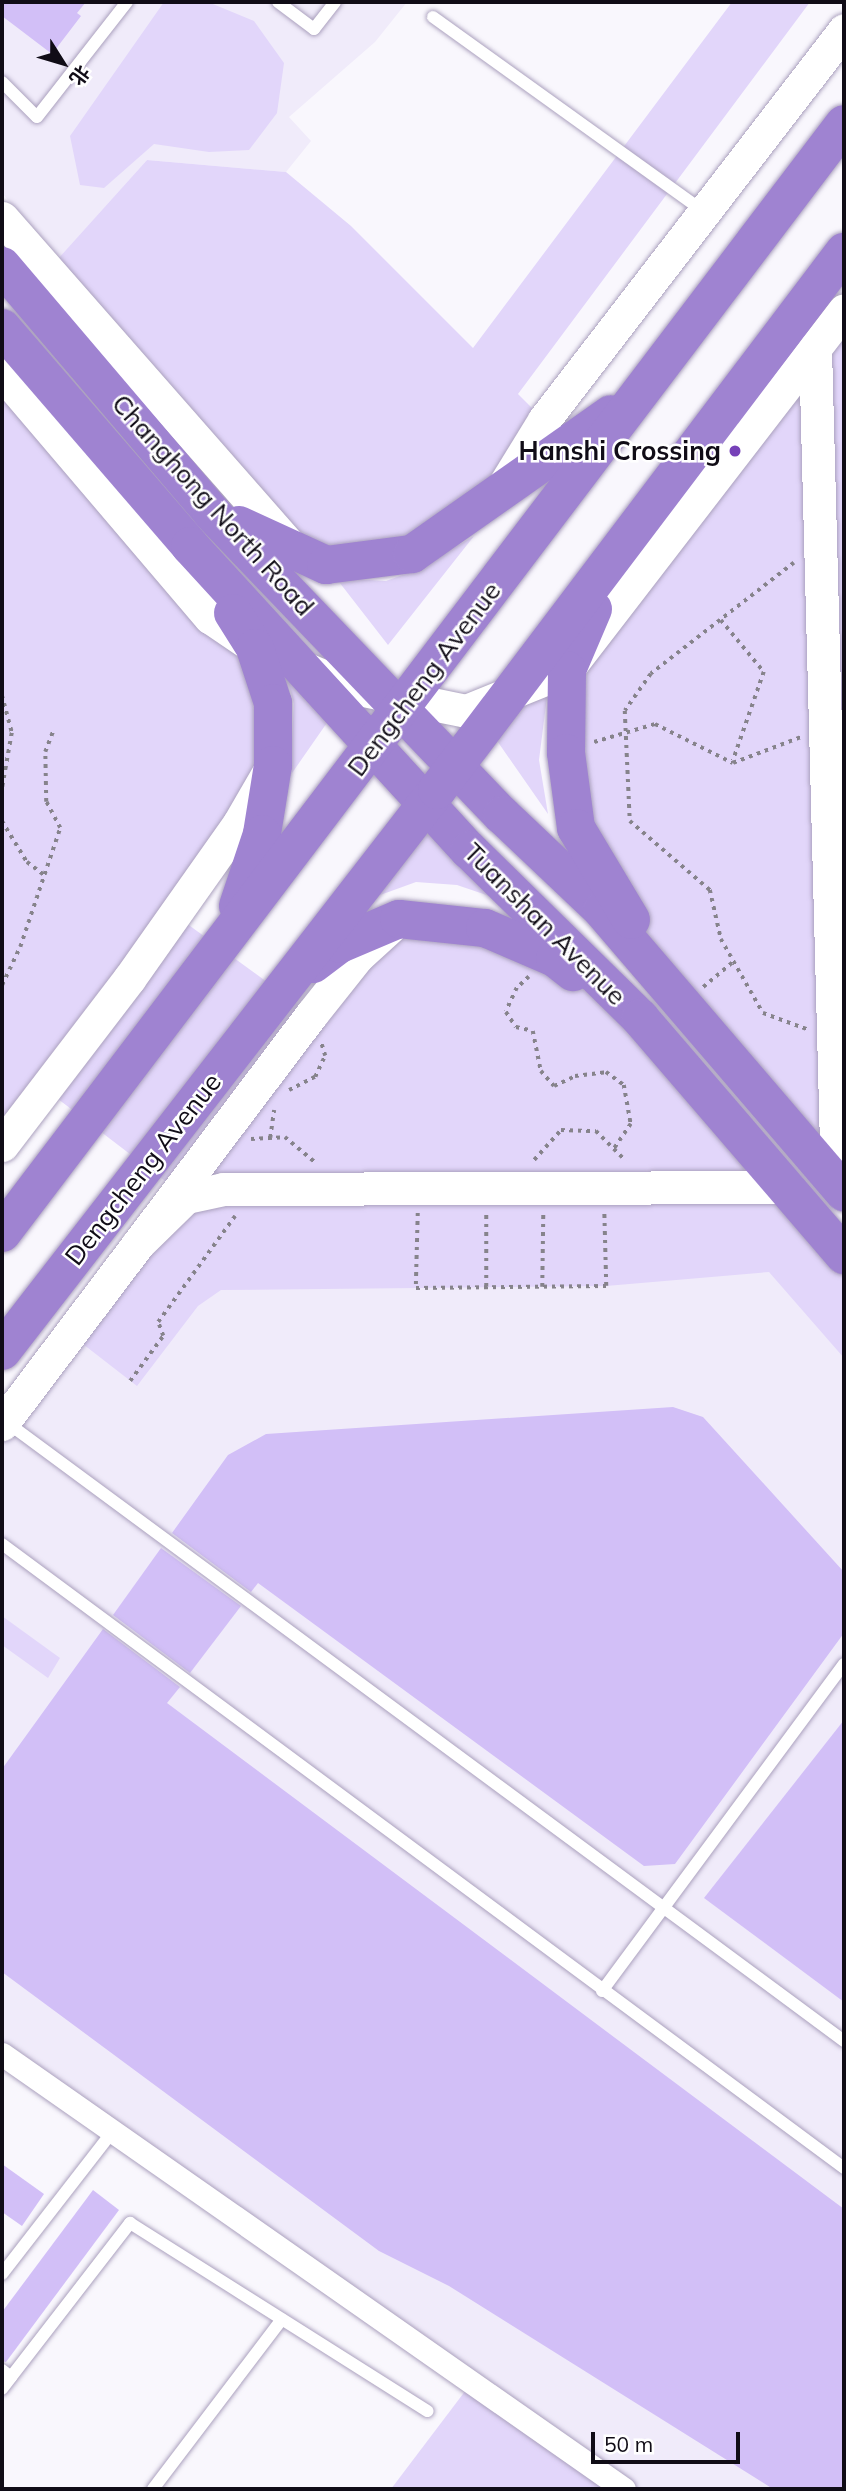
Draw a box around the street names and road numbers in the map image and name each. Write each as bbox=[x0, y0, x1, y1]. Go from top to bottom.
street label: Changhong North Road bbox=[106, 388, 320, 622]
street label: Dengcheng Avenue bbox=[341, 576, 507, 782]
street label: Tuanshan Avenue bbox=[458, 837, 632, 1011]
street label: Dengcheng Avenue bbox=[58, 1067, 228, 1271]

